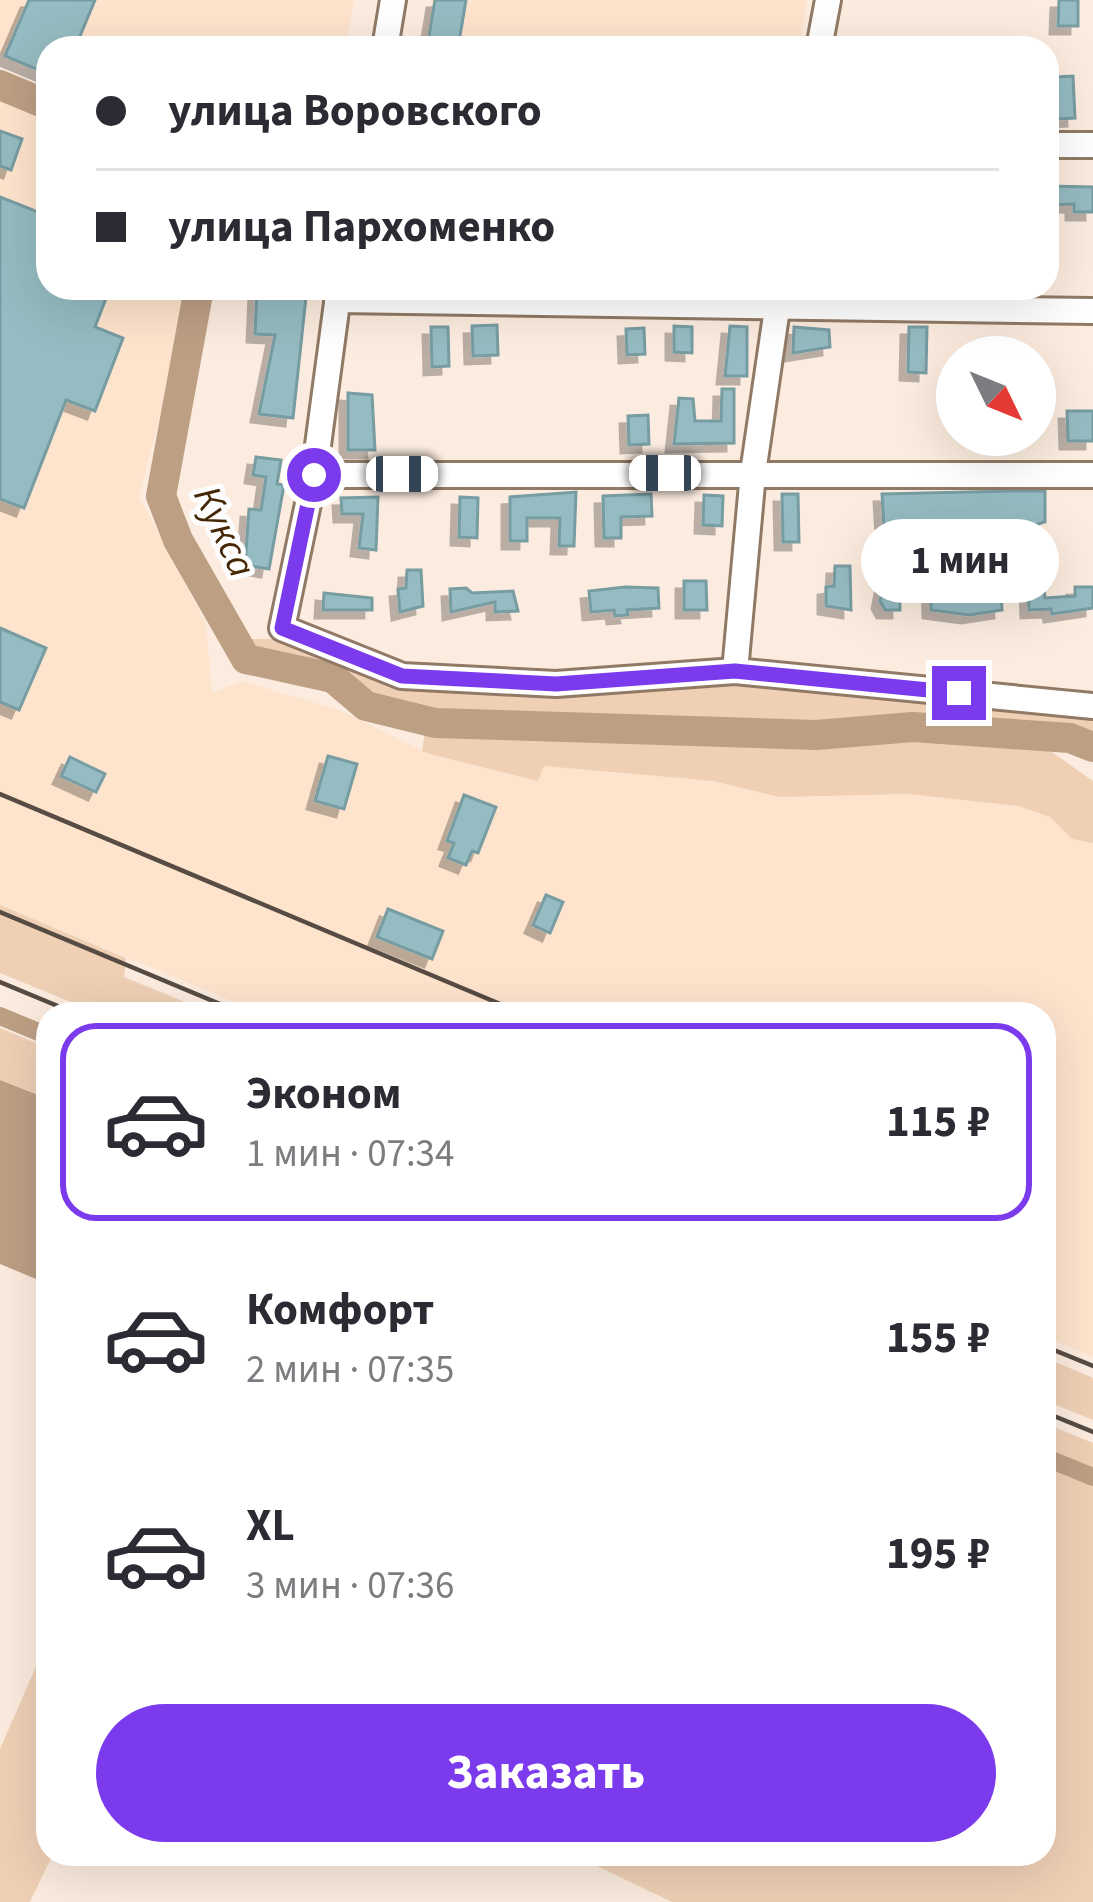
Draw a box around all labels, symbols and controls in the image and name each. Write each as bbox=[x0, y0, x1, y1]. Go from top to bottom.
text: улица Воровского bbox=[168, 79, 542, 143]
text: улица Пархоменко bbox=[168, 195, 555, 259]
north arrow bbox=[936, 336, 1056, 456]
map controls bbox=[936, 336, 1056, 456]
route start bbox=[287, 448, 341, 502]
car bbox=[629, 455, 701, 491]
car bbox=[366, 456, 438, 492]
water label: Кукса bbox=[179, 477, 270, 587]
callout: 1 мин bbox=[860, 519, 1058, 603]
text: 1 мин bbox=[910, 533, 1010, 589]
route end bbox=[932, 666, 986, 720]
text: Эконом bbox=[246, 1062, 402, 1126]
icon: car bbox=[102, 1068, 210, 1176]
text: 115 ₽ bbox=[886, 1090, 990, 1154]
text: 1 мин · 07:34 bbox=[246, 1126, 454, 1182]
text: Комфорт bbox=[246, 1278, 434, 1342]
icon: car bbox=[102, 1284, 210, 1392]
text: 155 ₽ bbox=[886, 1306, 990, 1370]
text: 2 мин · 07:35 bbox=[246, 1342, 454, 1398]
text: XL bbox=[246, 1494, 295, 1558]
icon: car bbox=[102, 1500, 210, 1608]
text: 195 ₽ bbox=[886, 1522, 990, 1586]
text: 3 мин · 07:36 bbox=[246, 1558, 454, 1614]
button: Заказать bbox=[96, 1704, 996, 1842]

